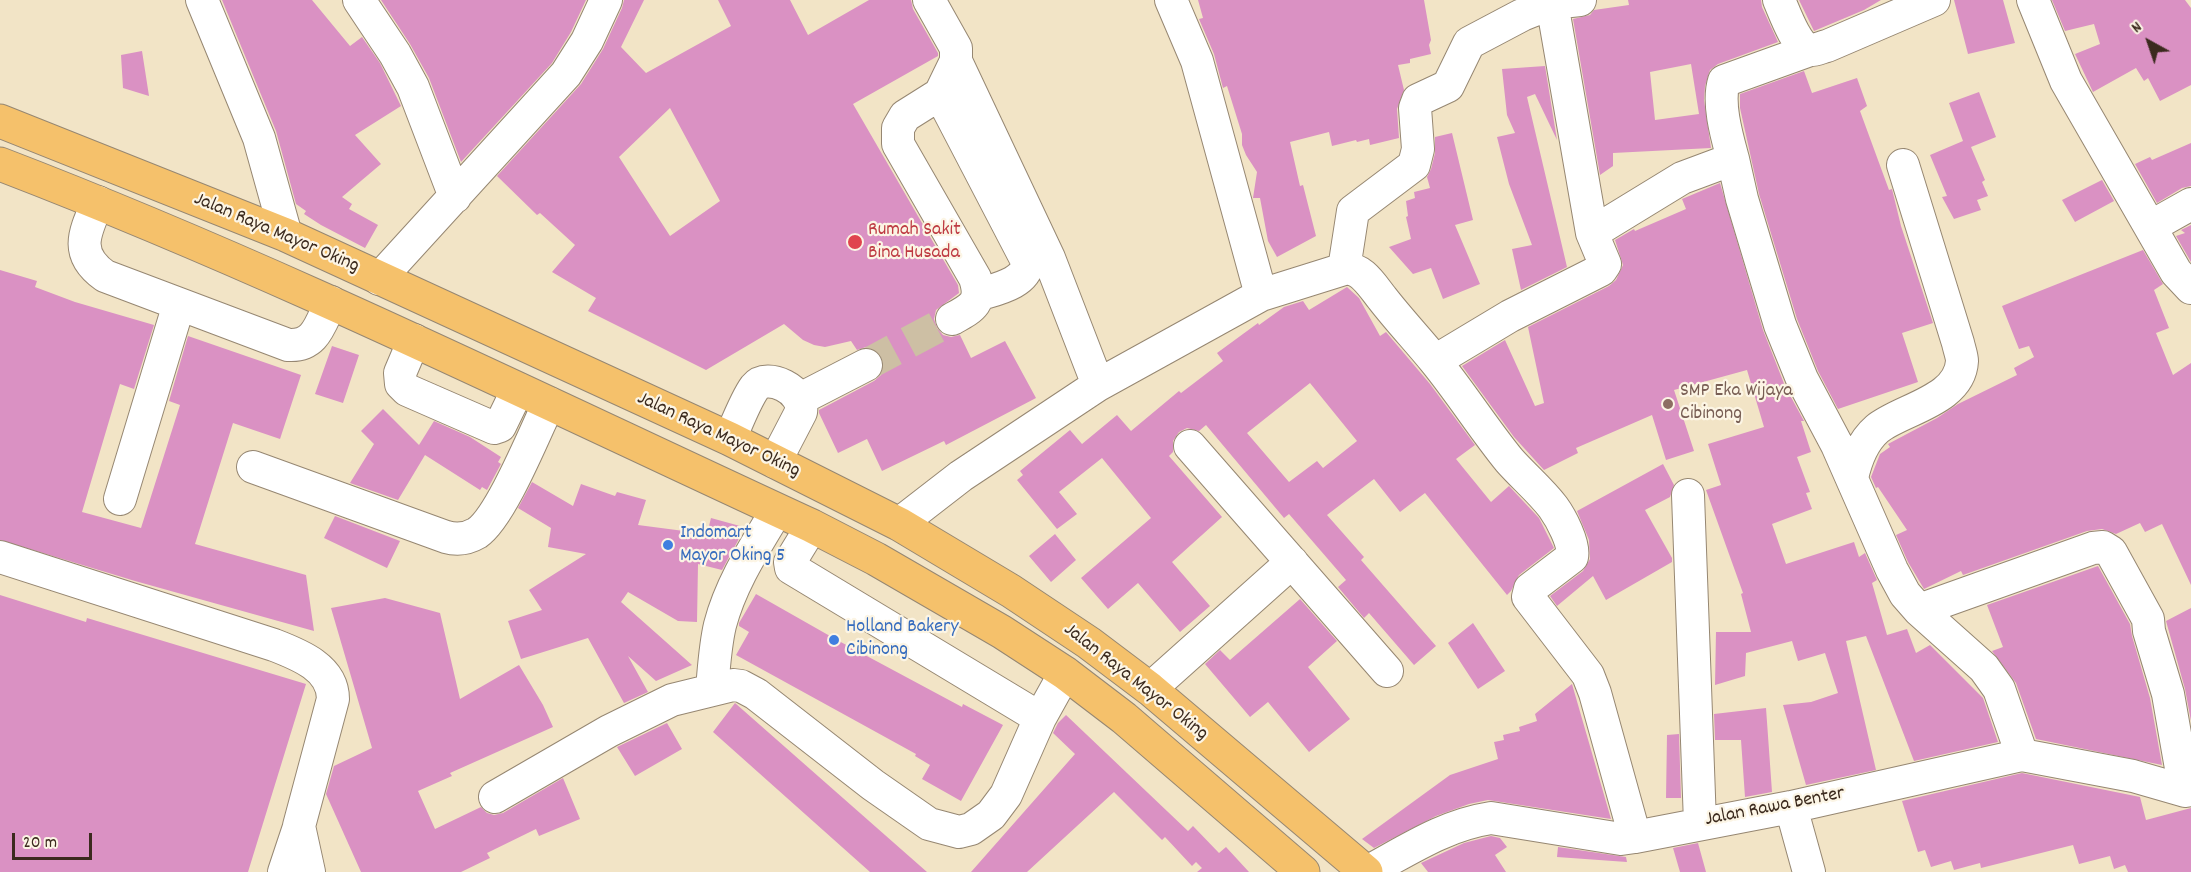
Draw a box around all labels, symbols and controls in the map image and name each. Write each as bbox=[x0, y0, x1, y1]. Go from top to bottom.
north arrow bbox=[2119, 12, 2179, 72]
text: N bbox=[2127, 16, 2148, 39]
street label: Jalan Raya Mayor Oking bbox=[190, 188, 362, 280]
place label: Rumah Sakit Bina Husada bbox=[868, 219, 961, 266]
marker: Rumah Sakit Bina Husada bbox=[846, 233, 864, 251]
place label: SMP Eka Wijaya Cibinong bbox=[1680, 380, 1793, 427]
street label: Jalan Raya Mayor Oking bbox=[633, 388, 803, 484]
marker: SMP Eka Wijaya Cibinong bbox=[1661, 397, 1675, 411]
place label: Indomart Mayor Oking 5 bbox=[680, 522, 785, 569]
marker: Indomart Mayor Oking 5 bbox=[661, 538, 675, 552]
place label: Holland Bakery Cibinong bbox=[846, 616, 959, 663]
street label: Jalan Raya Mayor Oking bbox=[1058, 619, 1212, 747]
marker: Holland Bakery Cibinong bbox=[827, 633, 841, 647]
street label: Jalan Rawa Benter bbox=[1703, 783, 1847, 833]
scale bar bbox=[15, 821, 94, 859]
text: 20 m bbox=[23, 831, 57, 856]

